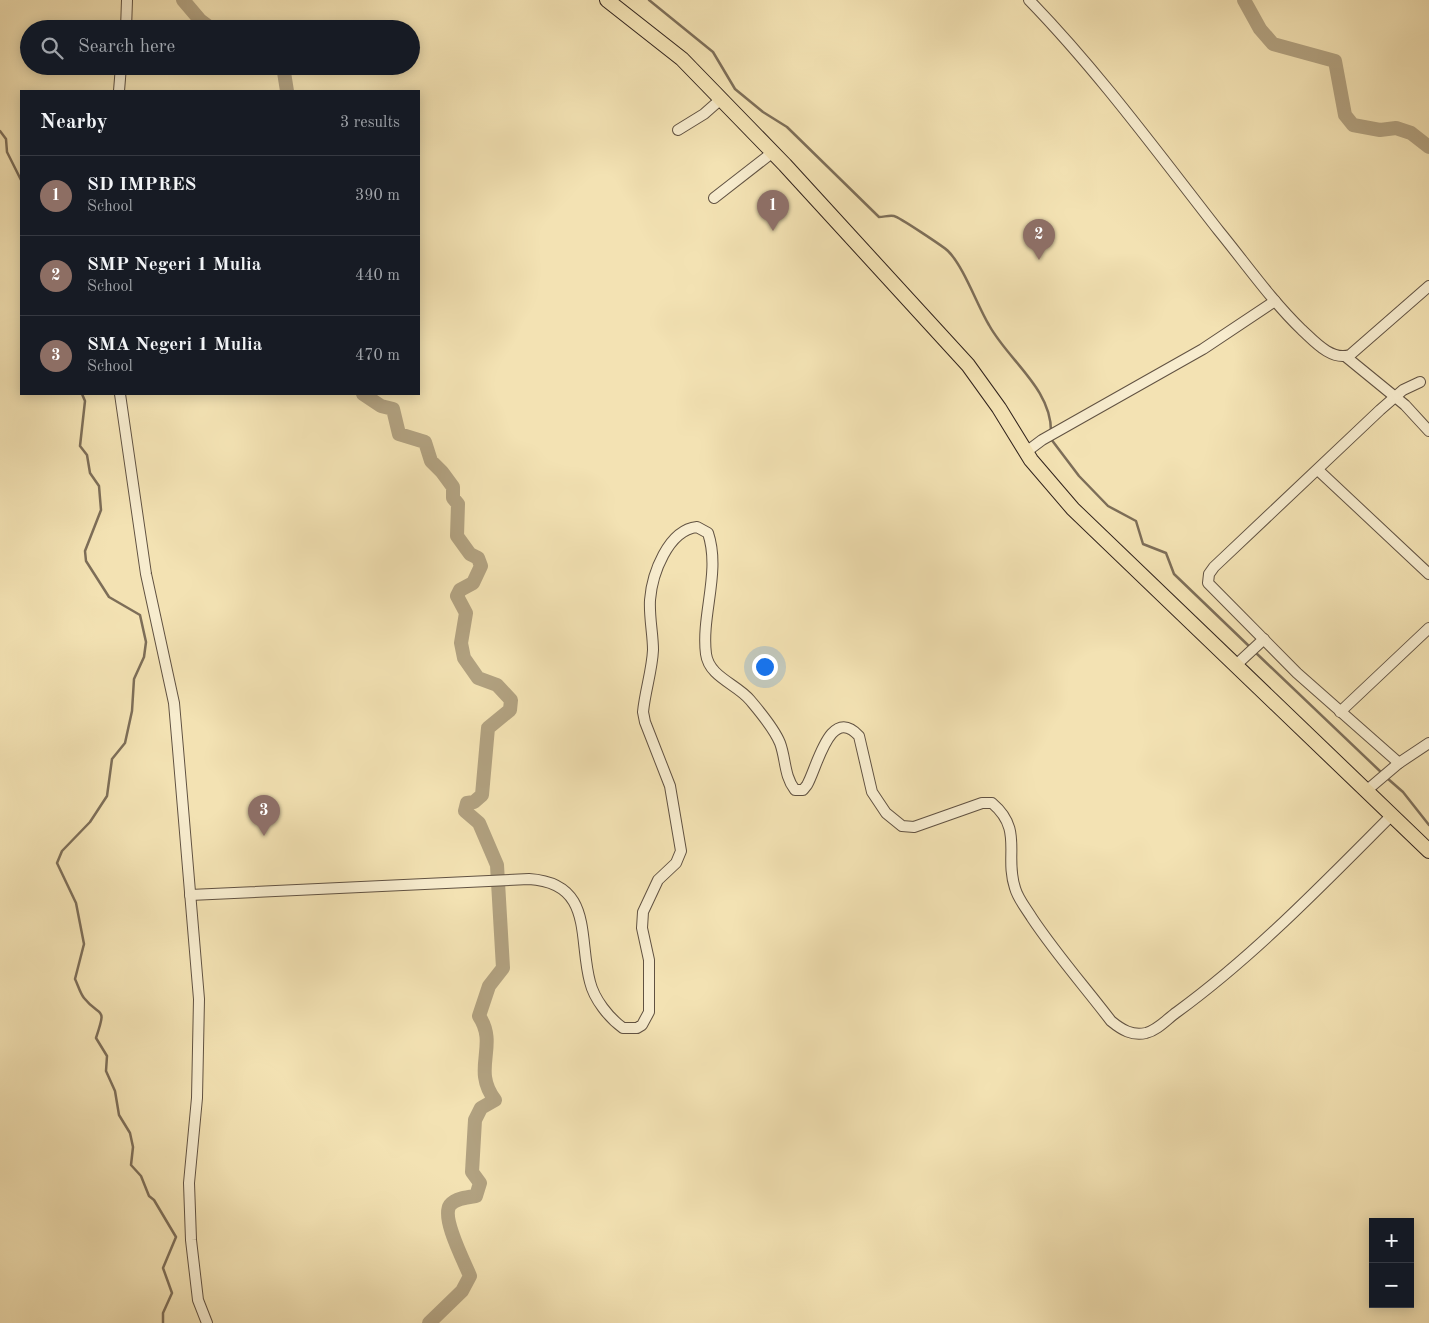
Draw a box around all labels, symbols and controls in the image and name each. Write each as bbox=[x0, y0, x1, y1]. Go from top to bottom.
search box bbox=[20, 20, 420, 75]
icon: search bbox=[38, 34, 66, 62]
text: Search here bbox=[78, 38, 175, 57]
text: Nearby bbox=[40, 112, 108, 133]
text: 3 results bbox=[340, 115, 400, 131]
text: SD IMPRES bbox=[87, 176, 196, 195]
text: 1 bbox=[51, 188, 61, 204]
text: 390 m bbox=[355, 188, 400, 204]
pin: 1 bbox=[757, 190, 789, 231]
text: School bbox=[87, 199, 133, 215]
pin: 2 bbox=[1023, 219, 1055, 260]
text: SMP Negeri 1 Mulia bbox=[87, 256, 261, 275]
text: 2 bbox=[51, 268, 61, 284]
text: 440 m bbox=[355, 268, 400, 284]
text: School bbox=[87, 279, 133, 295]
text: SMA Negeri 1 Mulia bbox=[87, 336, 262, 355]
text: 3 bbox=[51, 348, 61, 364]
text: 470 m bbox=[355, 348, 400, 364]
text: School bbox=[87, 359, 133, 375]
your location bbox=[752, 654, 778, 680]
pin: 3 bbox=[248, 795, 280, 836]
map controls bbox=[1369, 1218, 1414, 1308]
button: + bbox=[1369, 1218, 1414, 1263]
button: − bbox=[1369, 1263, 1414, 1308]

